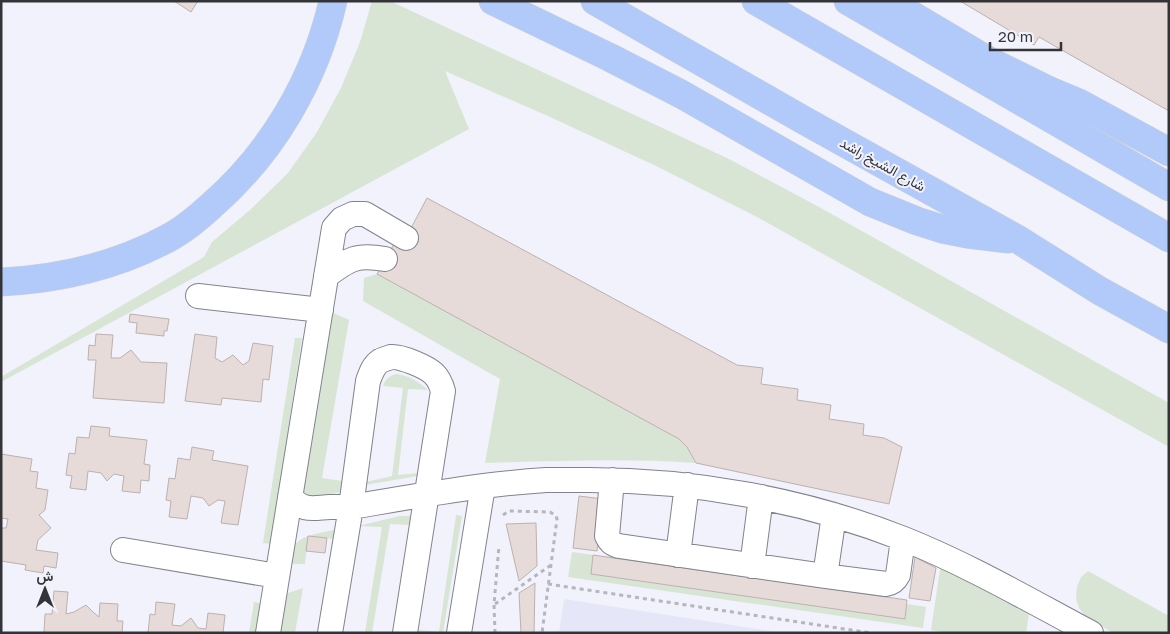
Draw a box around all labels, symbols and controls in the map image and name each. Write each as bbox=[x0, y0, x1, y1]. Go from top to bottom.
scale bar bbox=[990, 20, 1061, 52]
text: 20 m bbox=[998, 27, 1033, 45]
street label: شارع الشيخ راشد bbox=[836, 133, 929, 197]
north arrow bbox=[20, 564, 70, 614]
text: ش bbox=[37, 567, 54, 585]

